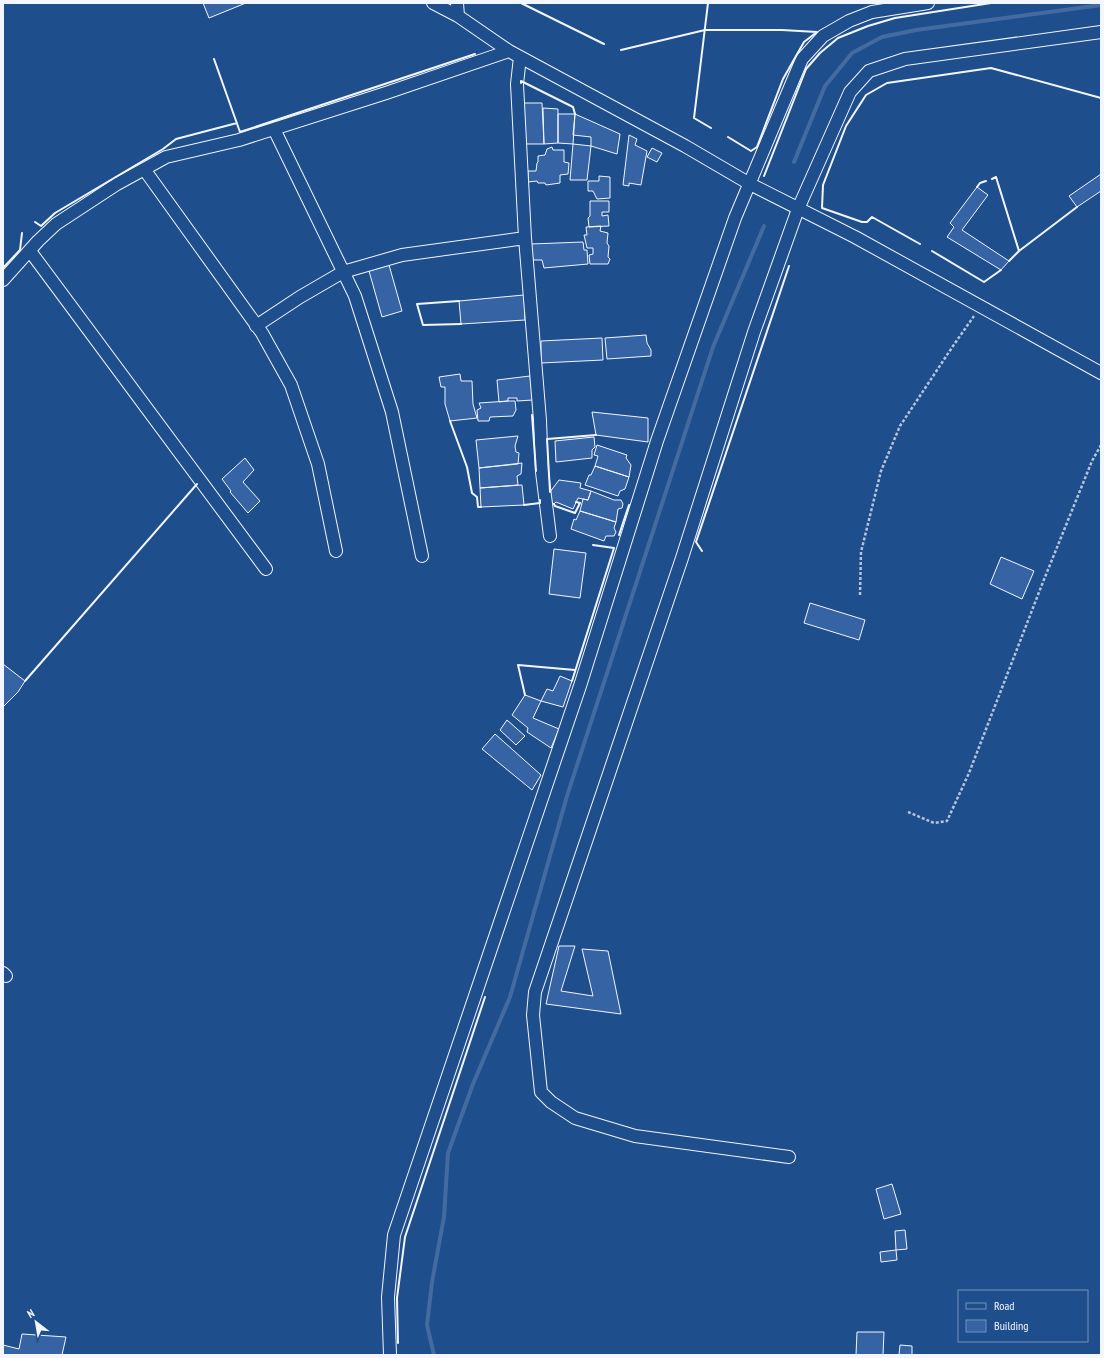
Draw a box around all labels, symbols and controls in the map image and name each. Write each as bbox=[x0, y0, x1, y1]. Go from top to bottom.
legend bbox=[958, 1290, 1088, 1342]
text: Road bbox=[994, 1298, 1014, 1313]
north arrow bbox=[16, 1302, 56, 1342]
text: N bbox=[25, 1306, 37, 1321]
text: Building bbox=[994, 1318, 1029, 1333]

